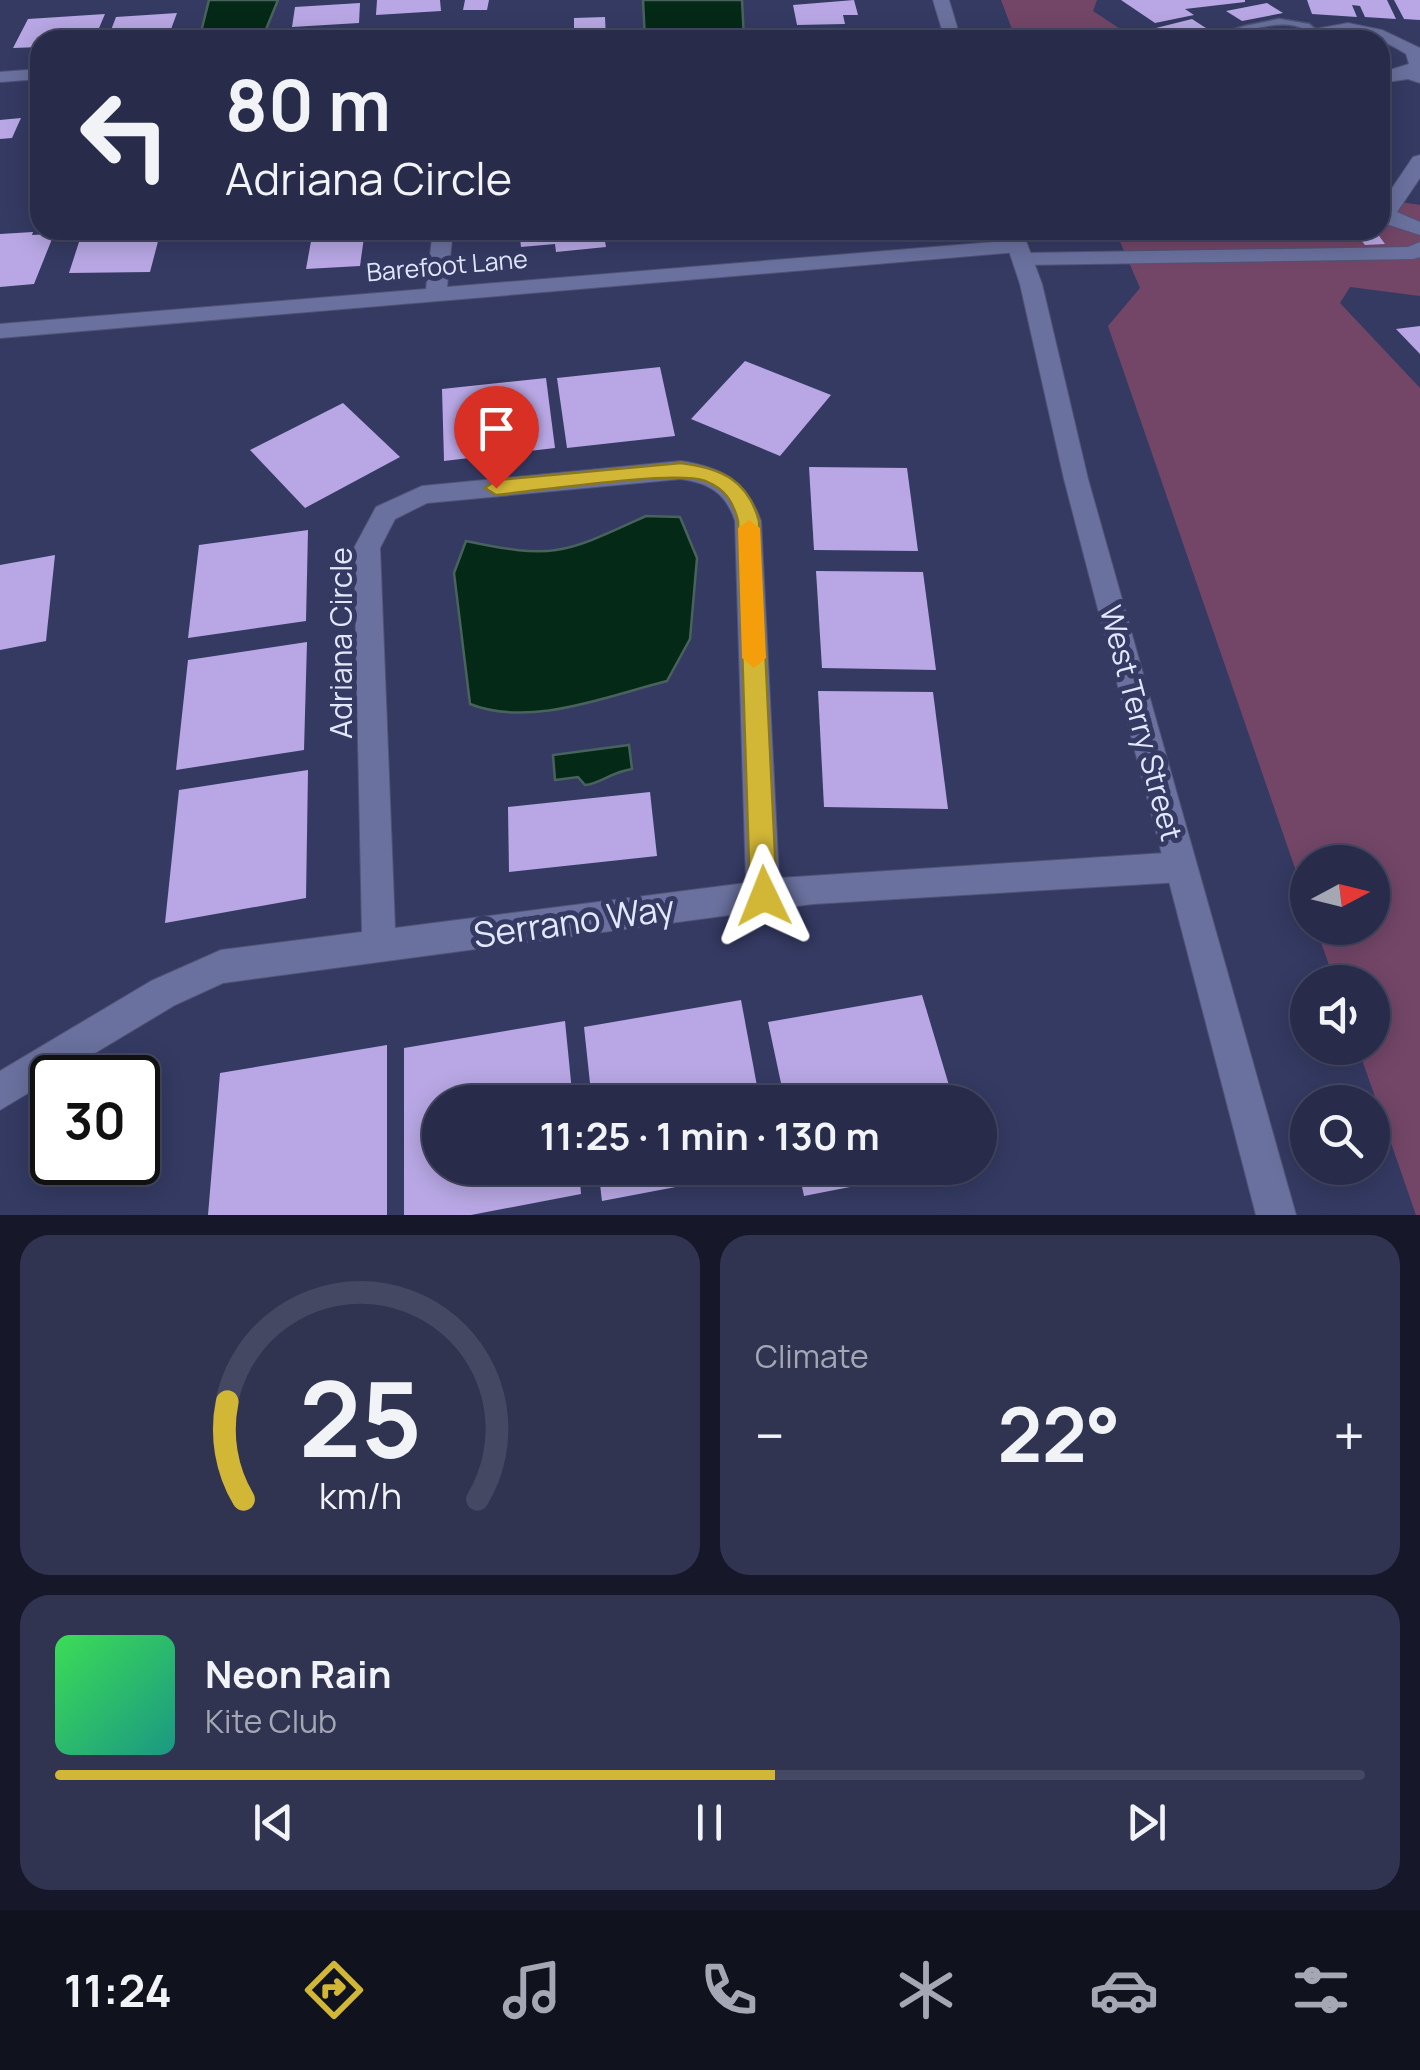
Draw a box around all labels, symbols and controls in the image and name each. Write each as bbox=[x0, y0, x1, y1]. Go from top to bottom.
text: 80 m bbox=[225, 56, 391, 152]
icon: left bbox=[60, 70, 190, 200]
text: Adriana Circle bbox=[225, 147, 512, 209]
street label: Barefoot Lane bbox=[365, 241, 529, 289]
pin bbox=[454, 386, 539, 489]
icon: arrive bbox=[469, 401, 524, 456]
street label: Adriana Circle bbox=[320, 547, 361, 739]
street label: West Terry Street bbox=[1091, 601, 1193, 845]
position arrow bbox=[712, 844, 816, 948]
north arrow bbox=[1290, 845, 1390, 945]
map controls bbox=[1290, 845, 1390, 1185]
street label: Serrano Way bbox=[470, 883, 678, 959]
button: sound bbox=[1290, 965, 1390, 1065]
speed limit sign: 30 bbox=[30, 1055, 160, 1185]
button: search bbox=[1290, 1085, 1390, 1185]
text: 11:25 · 1 min · 130 m bbox=[539, 1109, 880, 1161]
text: Climate bbox=[755, 1334, 869, 1378]
text: 25 bbox=[299, 1346, 421, 1488]
text: 22° bbox=[997, 1382, 1121, 1485]
text: − bbox=[755, 1397, 785, 1473]
text: + bbox=[1333, 1397, 1365, 1473]
text: km/h bbox=[318, 1471, 402, 1520]
text: Neon Rain bbox=[205, 1647, 391, 1699]
text: Kite Club bbox=[205, 1699, 337, 1743]
icon: previous bbox=[246, 1795, 301, 1850]
icon: pause bbox=[682, 1795, 737, 1850]
icon: next bbox=[1119, 1795, 1174, 1850]
icon: directions bbox=[299, 1955, 369, 2025]
icon: music bbox=[497, 1955, 567, 2025]
icon: phone bbox=[694, 1955, 764, 2025]
icon: climate bbox=[891, 1955, 961, 2025]
icon: car bbox=[1089, 1955, 1159, 2025]
icon: filters bbox=[1286, 1955, 1356, 2025]
text: 11:24 bbox=[64, 1959, 172, 2021]

